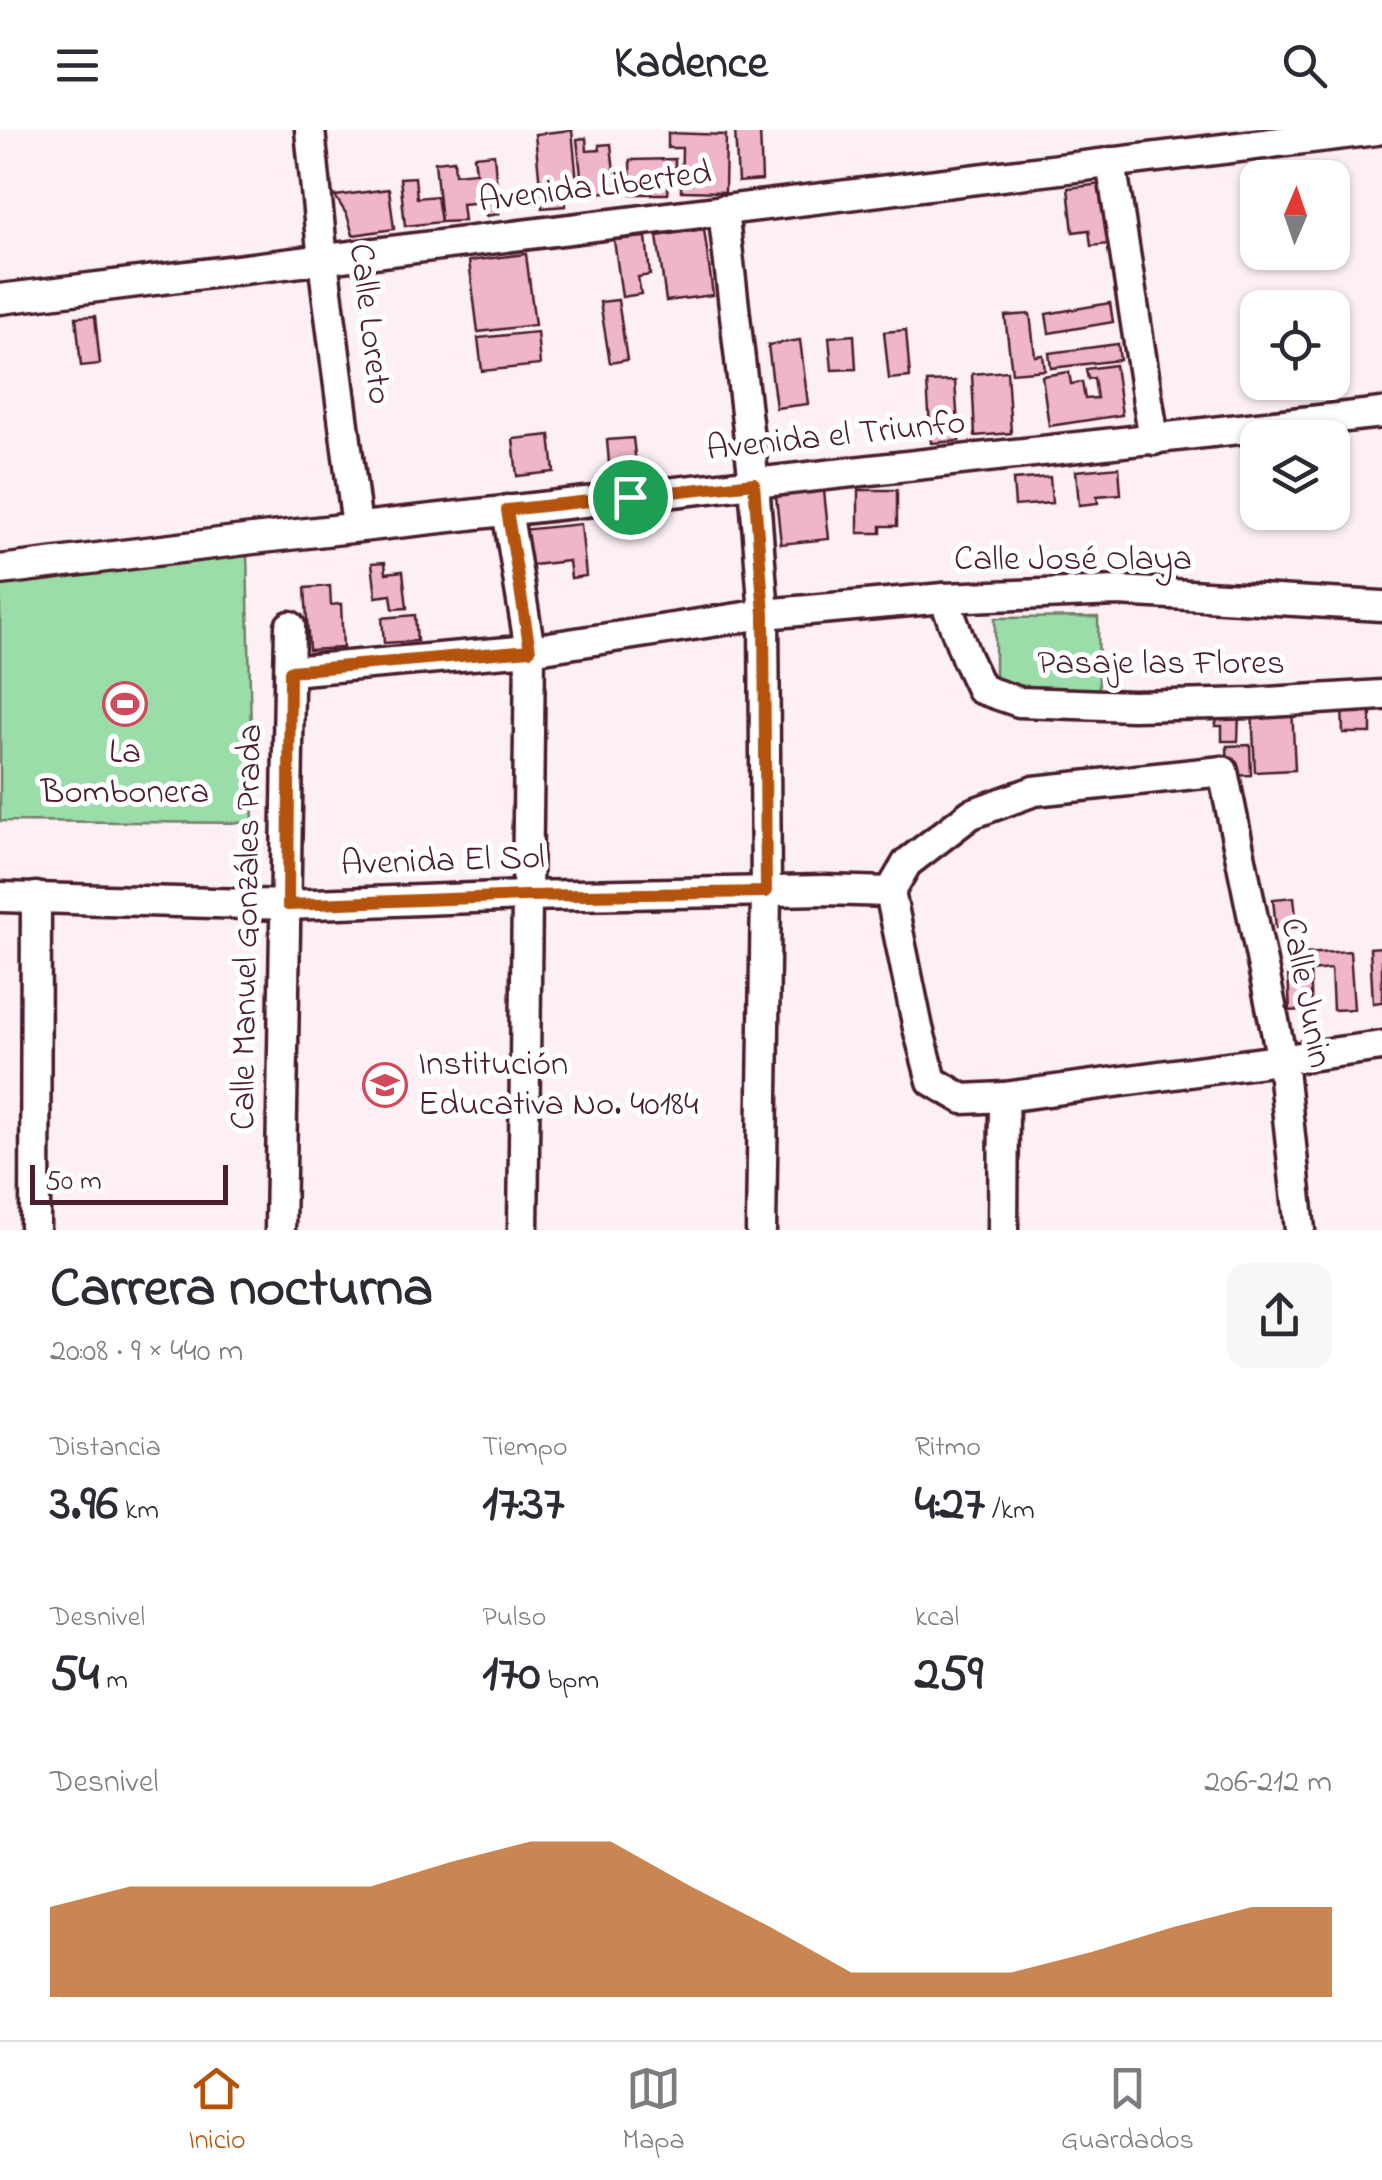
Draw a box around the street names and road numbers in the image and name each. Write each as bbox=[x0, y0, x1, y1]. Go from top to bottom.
street label: Avenida Liberted bbox=[476, 148, 714, 228]
street label: Calle Loreto bbox=[334, 241, 404, 407]
street label: Avenida el Triunfo bbox=[704, 398, 968, 476]
street label: Calle José Olaya bbox=[954, 535, 1192, 586]
street label: Pasaje las Flores bbox=[1037, 639, 1285, 690]
street label: Calle Manuel Gonzáles Prada bbox=[219, 723, 277, 1131]
street label: Avenida El Sol bbox=[340, 833, 546, 891]
street label: Calle Junin bbox=[1265, 913, 1345, 1073]

